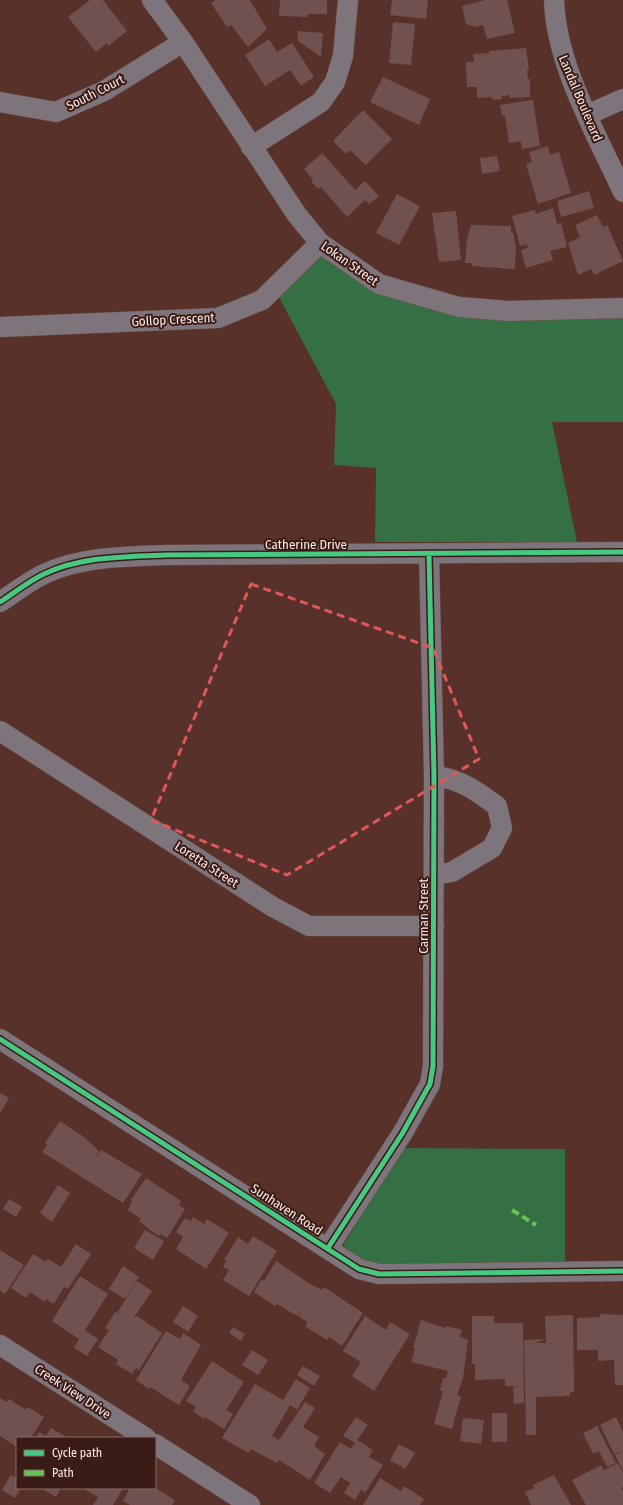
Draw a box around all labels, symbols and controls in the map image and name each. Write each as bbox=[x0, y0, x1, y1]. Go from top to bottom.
street label: Landal Boulevard bbox=[556, 53, 605, 144]
street label: South Court bbox=[64, 71, 127, 113]
street label: Lokan Street bbox=[318, 238, 382, 289]
street label: Gollop Crescent bbox=[131, 310, 216, 329]
street label: Catherine Drive bbox=[265, 537, 347, 552]
street label: Loretta Street bbox=[172, 838, 242, 891]
street label: Carman Street bbox=[416, 877, 431, 954]
street label: Sunhaven Road bbox=[248, 1181, 325, 1238]
street label: Creek View Drive bbox=[32, 1361, 114, 1422]
legend bbox=[16, 1437, 156, 1489]
text: Cycle path bbox=[52, 1446, 102, 1460]
text: Path bbox=[52, 1466, 74, 1480]

